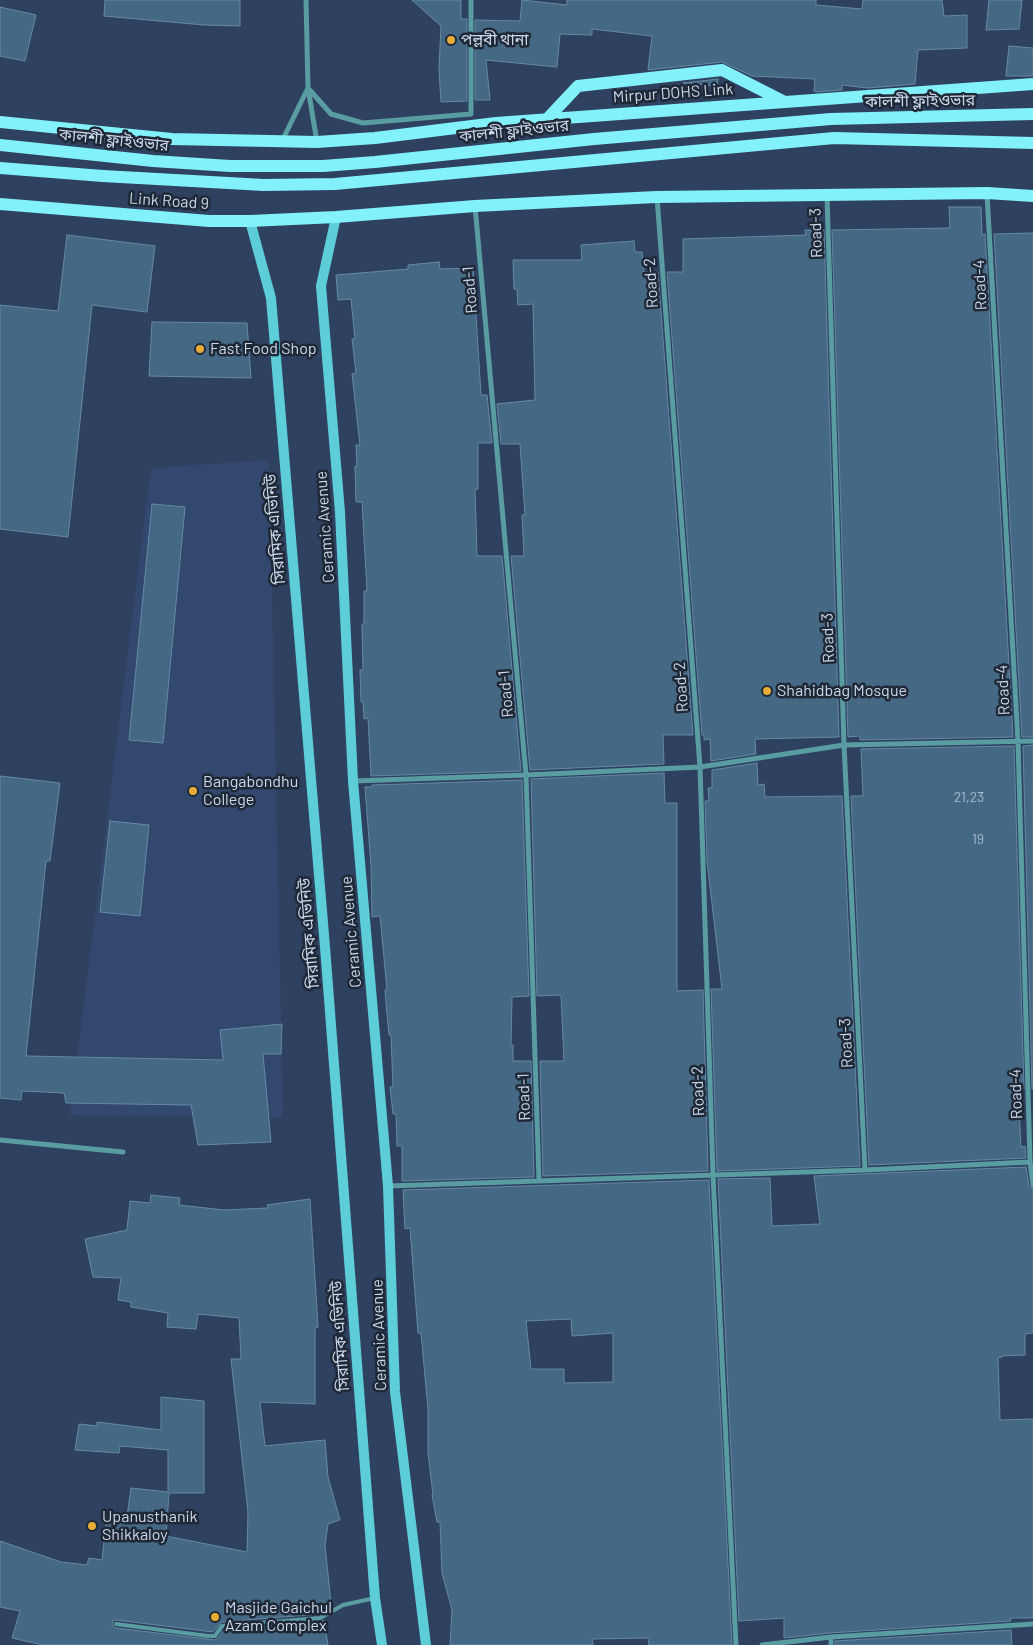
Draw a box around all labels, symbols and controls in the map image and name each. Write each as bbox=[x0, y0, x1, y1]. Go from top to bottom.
place label: পল্লবী থানা bbox=[461, 30, 529, 50]
marker: পল্লবী থানা bbox=[445, 34, 457, 46]
street label: Mirpur DOHS Link bbox=[612, 79, 734, 107]
street label: কালশী ফ্লাইওভার bbox=[865, 90, 975, 112]
street label: কালশী ফ্লাইওভার bbox=[458, 116, 570, 146]
street label: কালশী ফ্লাইওভার bbox=[58, 125, 170, 155]
street label: Link Road 9 bbox=[128, 189, 210, 213]
street label: Road-3 bbox=[806, 208, 826, 258]
street label: Road-2 bbox=[640, 257, 662, 309]
street label: Road-4 bbox=[969, 259, 991, 311]
street label: Road-1 bbox=[458, 266, 482, 314]
place label: Fast Food Shop bbox=[210, 339, 317, 359]
marker: Fast Food Shop bbox=[194, 343, 206, 355]
street label: Ceramic Avenue bbox=[312, 471, 338, 583]
street label: সিরামিক এভিনিউ bbox=[261, 473, 289, 585]
street label: Road-3 bbox=[818, 613, 838, 663]
street label: Road-2 bbox=[670, 661, 692, 713]
street label: Road-4 bbox=[992, 664, 1014, 716]
street label: Road-1 bbox=[494, 670, 518, 718]
place label: Shahidbag Mosque bbox=[777, 681, 907, 701]
marker: Shahidbag Mosque bbox=[761, 685, 773, 697]
place label: Bangabondhu College bbox=[203, 772, 298, 810]
marker: Bangabondhu College bbox=[187, 785, 199, 797]
house number: 21,23 bbox=[954, 789, 984, 805]
house number: 19 bbox=[972, 831, 984, 847]
street label: Ceramic Avenue bbox=[337, 875, 365, 989]
street label: সিরামিক এভিনিউ bbox=[295, 877, 323, 989]
street label: Road-3 bbox=[835, 1018, 857, 1068]
street label: Road-2 bbox=[688, 1066, 708, 1116]
street label: Road-4 bbox=[1006, 1068, 1026, 1120]
street label: Road-1 bbox=[514, 1073, 534, 1121]
street label: Ceramic Avenue bbox=[367, 1279, 391, 1391]
street label: সিরামিক এভিনিউ bbox=[327, 1280, 353, 1392]
place label: Upanusthanik Shikkaloy bbox=[102, 1507, 198, 1545]
marker: Upanusthanik Shikkaloy bbox=[86, 1520, 98, 1532]
place label: Masjide Gaichul Azam Complex bbox=[225, 1598, 332, 1636]
marker: Masjide Gaichul Azam Complex bbox=[209, 1611, 221, 1623]

